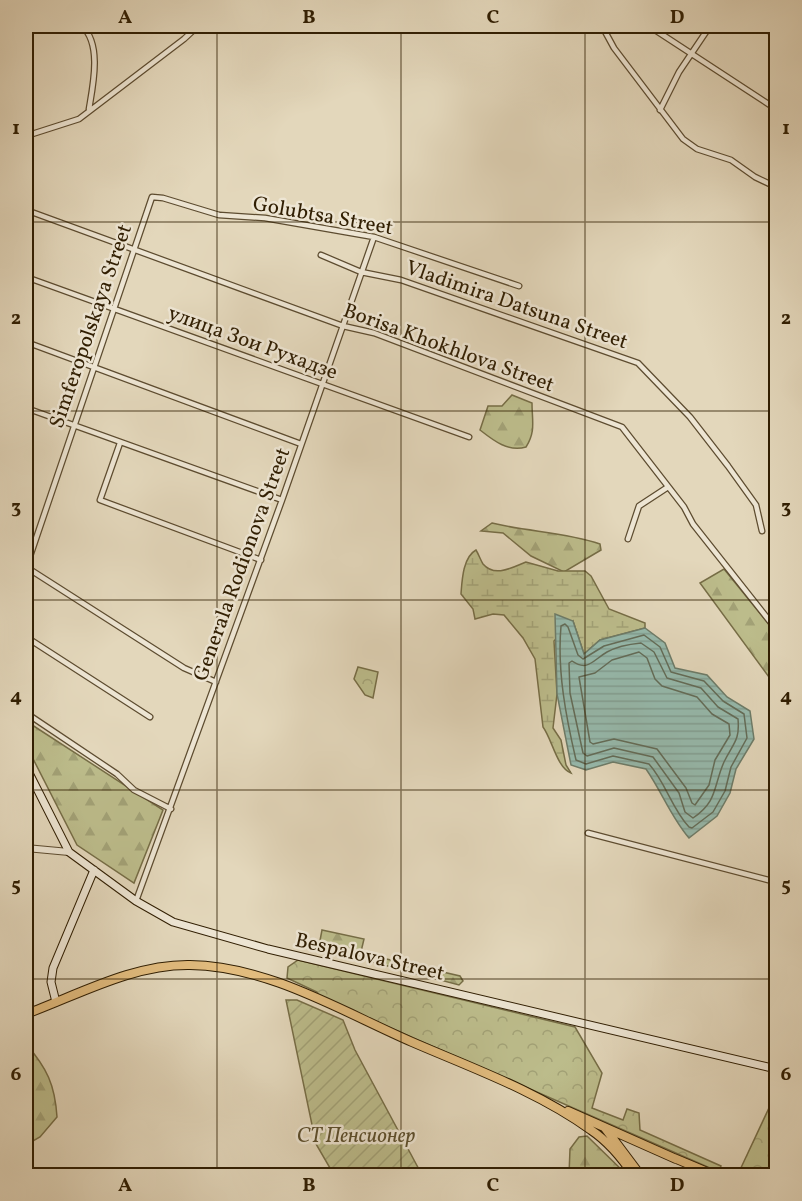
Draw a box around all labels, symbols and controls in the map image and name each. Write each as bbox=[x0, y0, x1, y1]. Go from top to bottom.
text: A bbox=[118, 4, 132, 32]
text: B bbox=[302, 4, 316, 32]
text: C bbox=[487, 4, 500, 32]
text: D bbox=[670, 4, 684, 32]
text: 1 bbox=[12, 115, 20, 143]
text: 1 bbox=[782, 115, 790, 143]
street label: Golubtsa Street bbox=[250, 190, 395, 243]
street label: Simferopolskaya Street bbox=[43, 221, 140, 432]
street label: Vladimira Datsuna Street bbox=[401, 254, 632, 357]
street label: Borisa Khokhlova Street bbox=[339, 297, 558, 400]
street label: улица Зои Рухадзе bbox=[164, 299, 341, 388]
text: 2 bbox=[11, 305, 21, 333]
text: 2 bbox=[781, 305, 791, 333]
street label: Generala Rodionova Street bbox=[187, 444, 298, 685]
text: 3 bbox=[11, 494, 21, 522]
text: 3 bbox=[781, 494, 791, 522]
text: 4 bbox=[10, 683, 22, 711]
text: 4 bbox=[780, 683, 792, 711]
text: 5 bbox=[11, 872, 21, 900]
text: 5 bbox=[781, 872, 791, 900]
street label: Bespalova Street bbox=[292, 926, 447, 989]
text: 6 bbox=[11, 1061, 22, 1089]
text: 6 bbox=[781, 1061, 792, 1089]
park label: СТ Пенсионер bbox=[297, 1122, 415, 1151]
text: A bbox=[118, 1172, 132, 1200]
text: B bbox=[302, 1172, 316, 1200]
text: C bbox=[487, 1172, 500, 1200]
text: D bbox=[670, 1172, 684, 1200]

